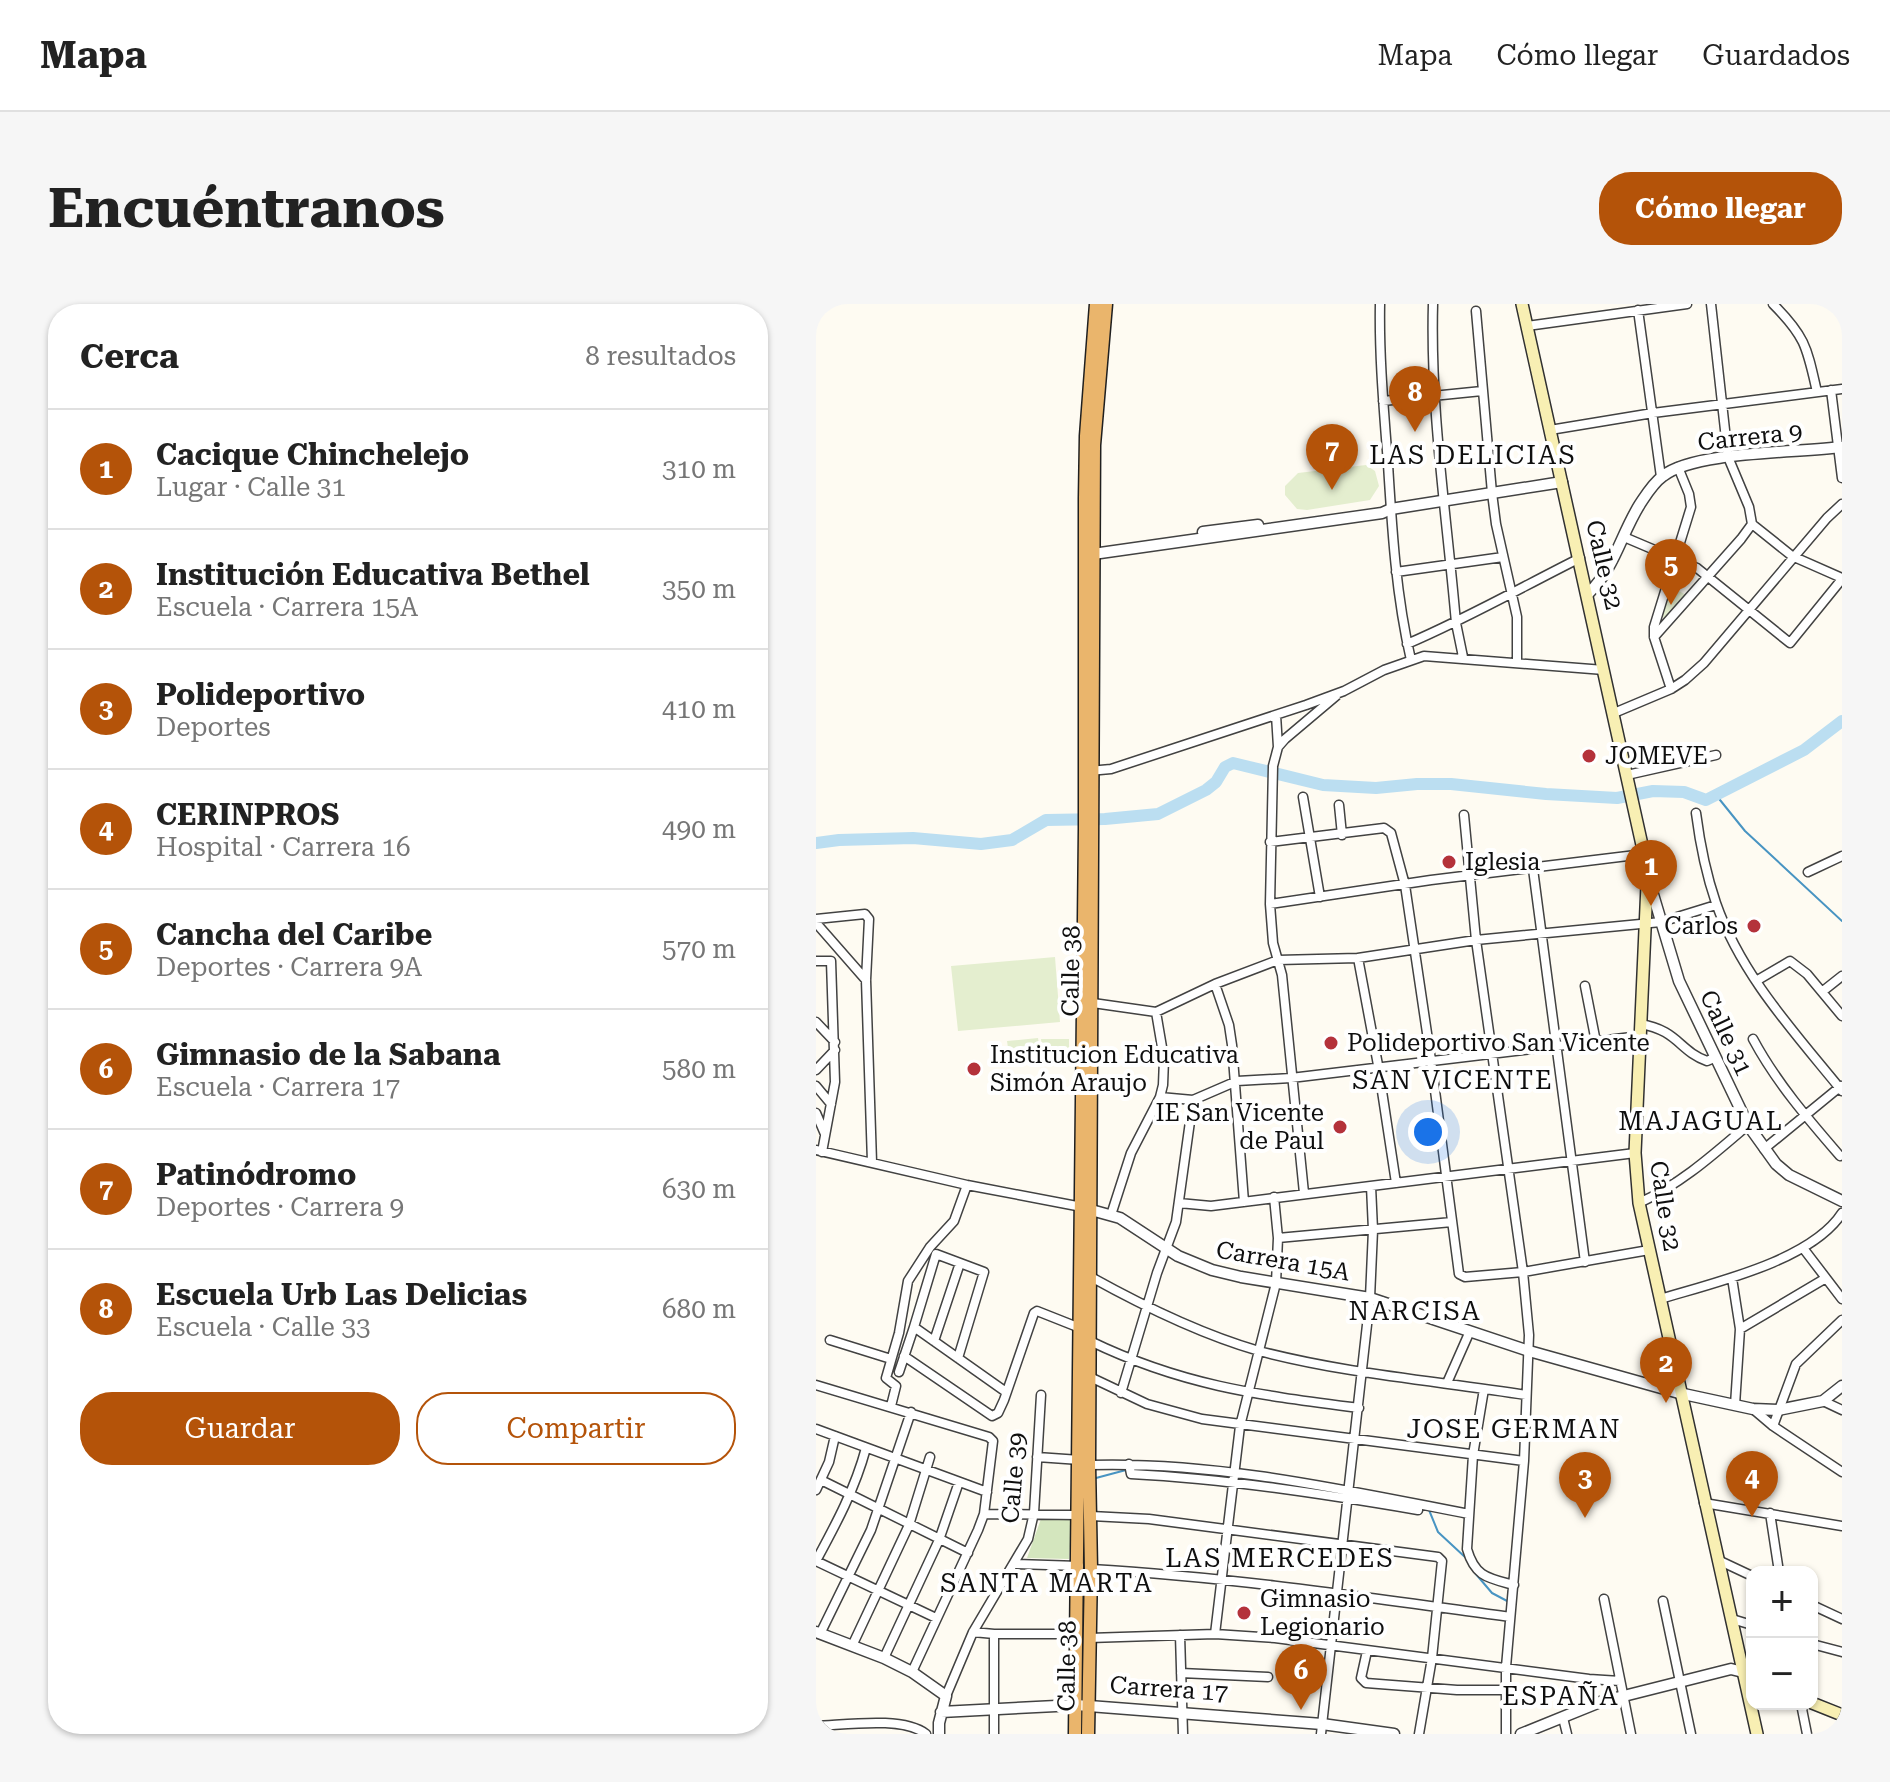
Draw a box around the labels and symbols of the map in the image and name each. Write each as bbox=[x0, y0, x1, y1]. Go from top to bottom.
pin: 8 bbox=[1389, 366, 1441, 432]
street label: Carrera 9 bbox=[1696, 418, 1804, 456]
pin: 7 bbox=[1306, 424, 1358, 490]
district label: LAS DELICIAS bbox=[1369, 440, 1577, 470]
street label: Calle 32 bbox=[1580, 517, 1628, 613]
pin: 5 bbox=[1645, 539, 1697, 605]
place label: JOMEVE bbox=[1605, 742, 1708, 770]
marker: JOMEVE bbox=[1580, 747, 1598, 765]
pin: 1 bbox=[1625, 840, 1677, 906]
place label: Iglesia bbox=[1465, 848, 1540, 876]
marker: Iglesia bbox=[1440, 853, 1458, 871]
place label: Carlos bbox=[1664, 912, 1738, 940]
marker: Carlos bbox=[1745, 917, 1763, 935]
street label: Calle 38 bbox=[1056, 925, 1086, 1017]
street label: Calle 31 bbox=[1694, 986, 1758, 1080]
place label: Polideportivo San Vicente bbox=[1347, 1029, 1650, 1057]
marker: Polideportivo San Vicente bbox=[1322, 1034, 1340, 1052]
place label: Institucion Educativa Simón Araujo bbox=[990, 1041, 1239, 1097]
marker: Institucion Educativa Simón Araujo bbox=[965, 1060, 983, 1078]
district label: SAN VICENTE bbox=[1352, 1065, 1554, 1095]
place label: IE San Vicente de Paul bbox=[1156, 1099, 1324, 1155]
district label: MAJAGUAL bbox=[1618, 1106, 1784, 1136]
your location bbox=[1408, 1112, 1448, 1152]
marker: IE San Vicente de Paul bbox=[1331, 1118, 1349, 1136]
street label: Calle 32 bbox=[1644, 1159, 1686, 1253]
street label: Carrera 15A bbox=[1214, 1235, 1352, 1287]
district label: NARCISA bbox=[1348, 1296, 1482, 1326]
pin: 2 bbox=[1640, 1337, 1692, 1403]
district label: JOSE GERMAN bbox=[1406, 1414, 1622, 1444]
street label: Calle 39 bbox=[996, 1431, 1032, 1525]
pin: 4 bbox=[1726, 1451, 1778, 1517]
pin: 3 bbox=[1559, 1452, 1611, 1518]
district label: LAS MERCEDES bbox=[1165, 1543, 1395, 1573]
district label: SANTA MARTA bbox=[940, 1568, 1154, 1598]
place label: Gimnasio Legionario bbox=[1260, 1585, 1385, 1641]
marker: Gimnasio Legionario bbox=[1235, 1604, 1253, 1622]
street label: Calle 38 bbox=[1052, 1620, 1082, 1712]
pin: 6 bbox=[1275, 1644, 1327, 1710]
street label: Carrera 17 bbox=[1109, 1671, 1229, 1707]
district label: ESPAÑA bbox=[1502, 1680, 1620, 1711]

